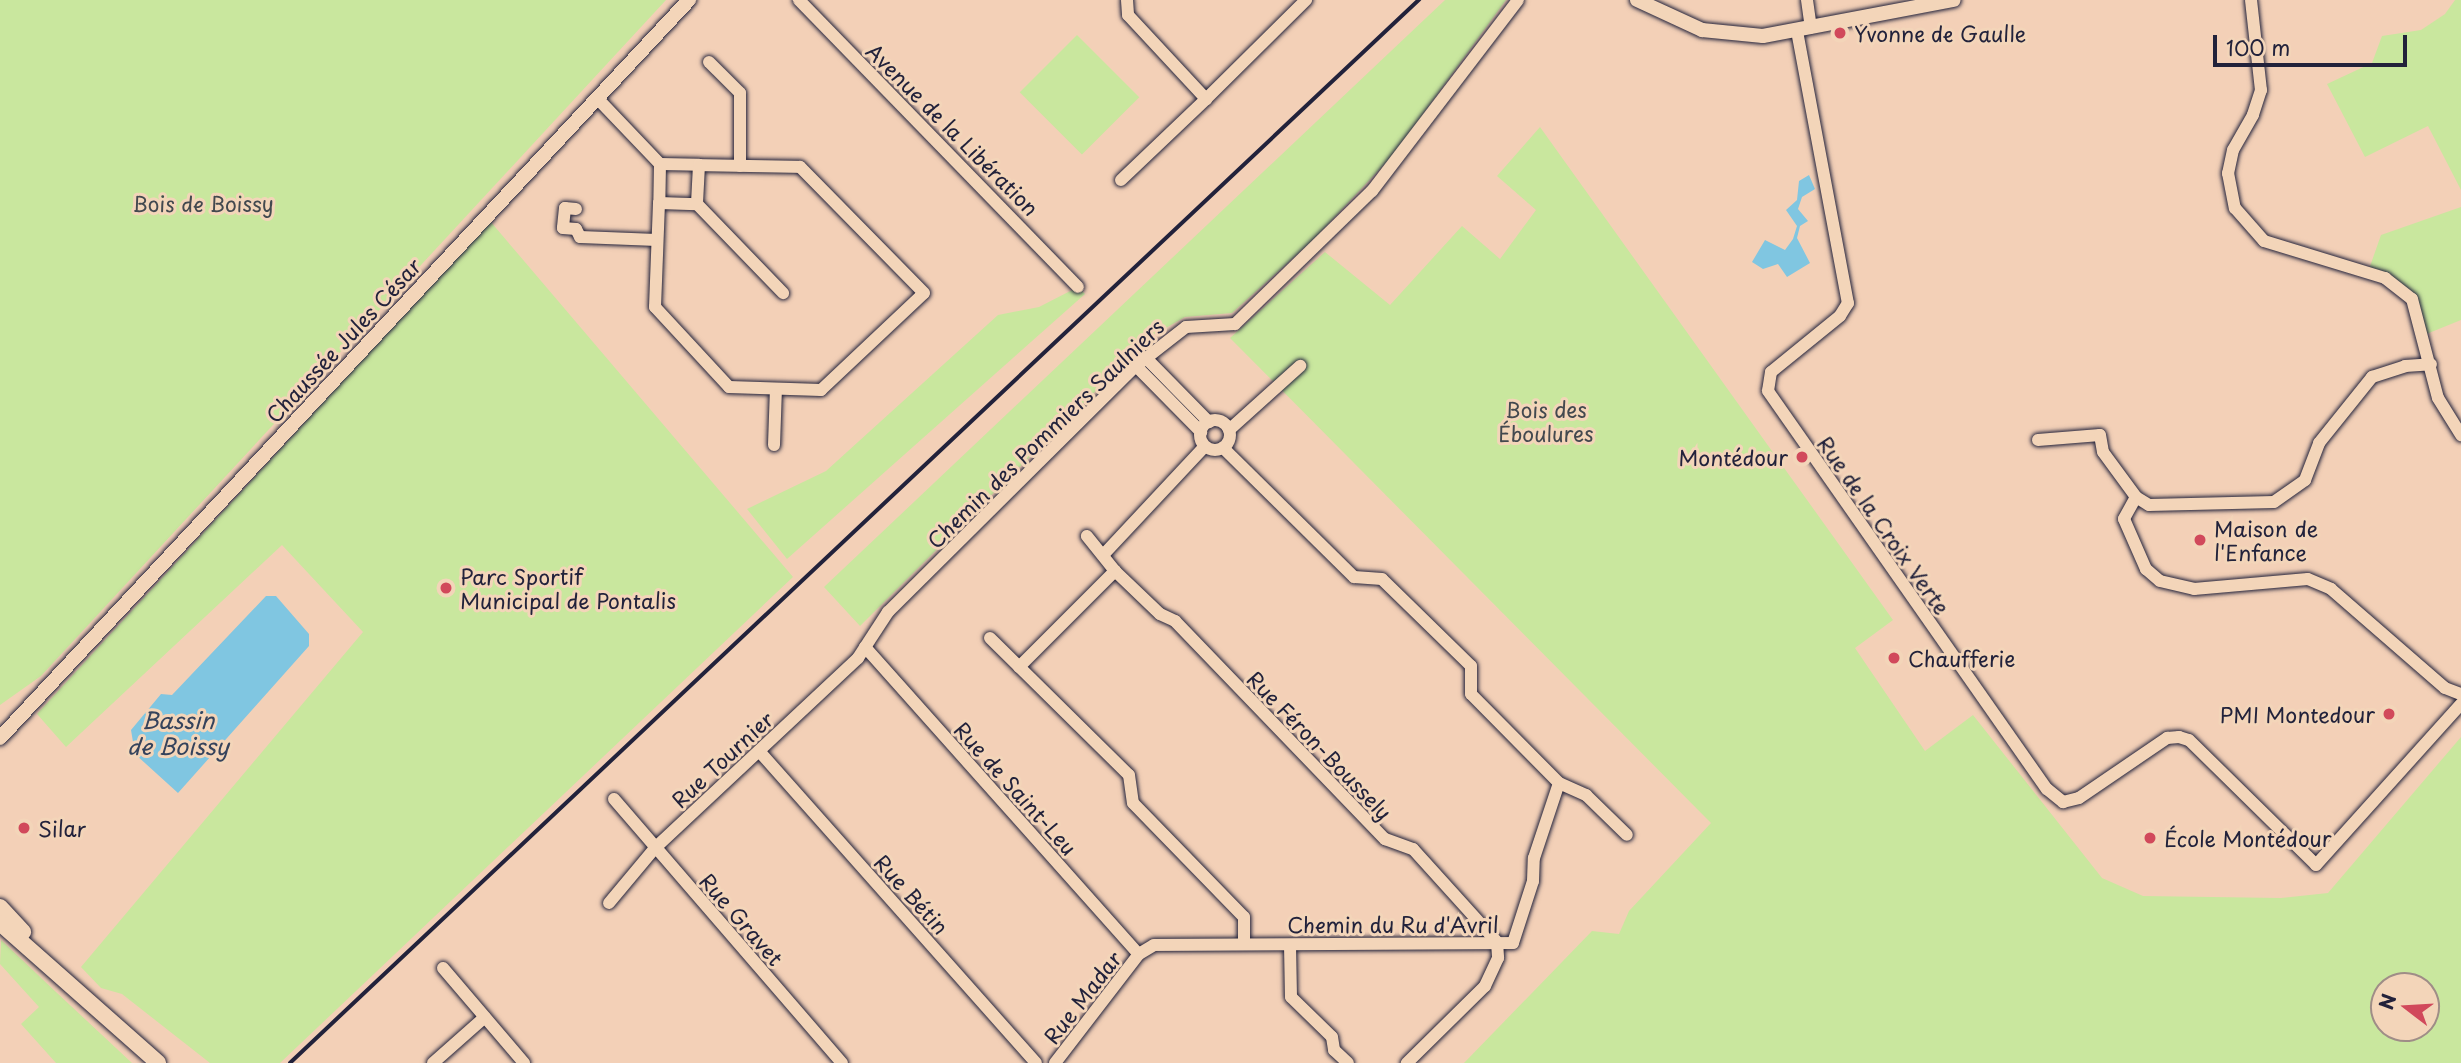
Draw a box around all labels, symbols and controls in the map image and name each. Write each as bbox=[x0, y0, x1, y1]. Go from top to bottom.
place label: Yvonne de Gaulle bbox=[1854, 20, 2028, 46]
scale bar bbox=[2216, 21, 2410, 65]
marker: Yvonne de Gaulle bbox=[1832, 25, 1848, 41]
text: 100 m bbox=[2226, 31, 2290, 63]
street label: Avenue de la Libération bbox=[861, 37, 1045, 221]
park label: Bois de Boissy bbox=[131, 190, 275, 216]
street label: Chaussée Jules César bbox=[259, 252, 427, 428]
street label: Chemin des Pommiers Saulniers bbox=[921, 313, 1169, 553]
park label: Bois des Éboulures bbox=[1498, 396, 1594, 446]
street label: Rue de la Croix Verte bbox=[1812, 430, 1956, 620]
place label: Montédour bbox=[1679, 444, 1788, 470]
marker: Montédour bbox=[1794, 449, 1810, 465]
place label: Maison de l'Enfance bbox=[2214, 515, 2317, 565]
marker: Maison de l'Enfance bbox=[2192, 532, 2208, 548]
place label: Parc Sportif Municipal de Pontalis bbox=[460, 563, 677, 613]
marker: Parc Sportif Municipal de Pontalis bbox=[438, 580, 454, 596]
place label: Chaufferie bbox=[1908, 645, 2015, 671]
marker: Chaufferie bbox=[1886, 650, 1902, 666]
street label: Rue Féron-Boussely bbox=[1241, 664, 1399, 826]
place label: PMI Montedour bbox=[2220, 701, 2375, 727]
street label: Rue Tournier bbox=[665, 705, 779, 813]
water label: Bassin de Boissy bbox=[126, 706, 230, 760]
marker: PMI Montedour bbox=[2381, 706, 2397, 722]
street label: Rue de Saint-Leu bbox=[949, 715, 1083, 861]
place label: Silar bbox=[38, 815, 86, 841]
marker: Silar bbox=[16, 820, 32, 836]
place label: École Montédour bbox=[2164, 825, 2333, 851]
marker: École Montédour bbox=[2142, 830, 2158, 846]
street label: Rue Bétin bbox=[870, 849, 954, 939]
street label: Rue Gravet bbox=[695, 867, 789, 971]
street label: Chemin du Ru d'Avril bbox=[1286, 911, 1500, 937]
street label: Rue Madar bbox=[1038, 945, 1126, 1049]
north arrow bbox=[2370, 972, 2440, 1042]
text: N bbox=[2371, 990, 2402, 1013]

